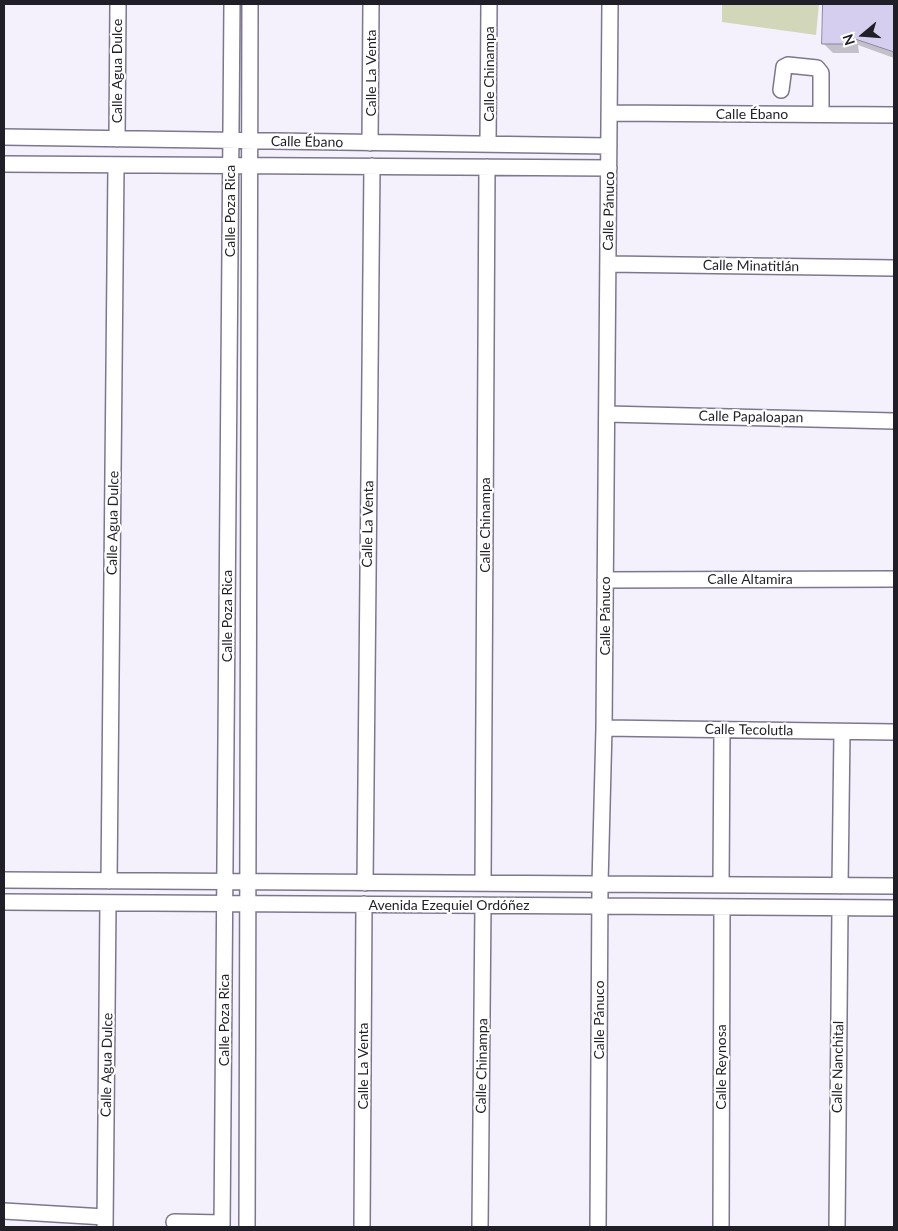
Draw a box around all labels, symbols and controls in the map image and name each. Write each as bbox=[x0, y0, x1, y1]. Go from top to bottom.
north arrow bbox=[838, 10, 888, 60]
street label: Calle Agua Dulce bbox=[109, 19, 125, 123]
street label: Calle Chinampa bbox=[481, 26, 497, 122]
street label: Calle La Venta bbox=[363, 29, 379, 117]
text: N bbox=[839, 32, 858, 48]
street label: Calle Ébano bbox=[716, 106, 788, 122]
street label: Calle Ébano bbox=[271, 133, 343, 151]
street label: Calle Poza Rica bbox=[222, 165, 238, 257]
street label: Calle Pánuco bbox=[600, 171, 618, 251]
street label: Calle Minatitlán bbox=[703, 257, 799, 275]
street label: Calle Papaloapan bbox=[699, 408, 803, 426]
street label: Calle Agua Dulce bbox=[104, 471, 122, 575]
street label: Calle Chinampa bbox=[477, 477, 493, 573]
street label: Calle La Venta bbox=[359, 480, 377, 568]
street label: Calle Poza Rica bbox=[219, 570, 235, 662]
street label: Calle Altamira bbox=[707, 571, 793, 587]
street label: Calle Pánuco bbox=[597, 576, 613, 656]
street label: Calle Tecolutla bbox=[704, 721, 794, 739]
street label: Avenida Ezequiel Ordóñez bbox=[368, 897, 530, 913]
street label: Calle Poza Rica bbox=[216, 974, 232, 1066]
street label: Calle Pánuco bbox=[591, 980, 607, 1060]
street label: Calle Agua Dulce bbox=[98, 1013, 116, 1117]
street label: Calle Chinampa bbox=[473, 1018, 491, 1114]
street label: Calle Nanchital bbox=[829, 1021, 847, 1113]
street label: Calle La Venta bbox=[355, 1022, 371, 1110]
street label: Calle Reynosa bbox=[713, 1024, 729, 1110]

